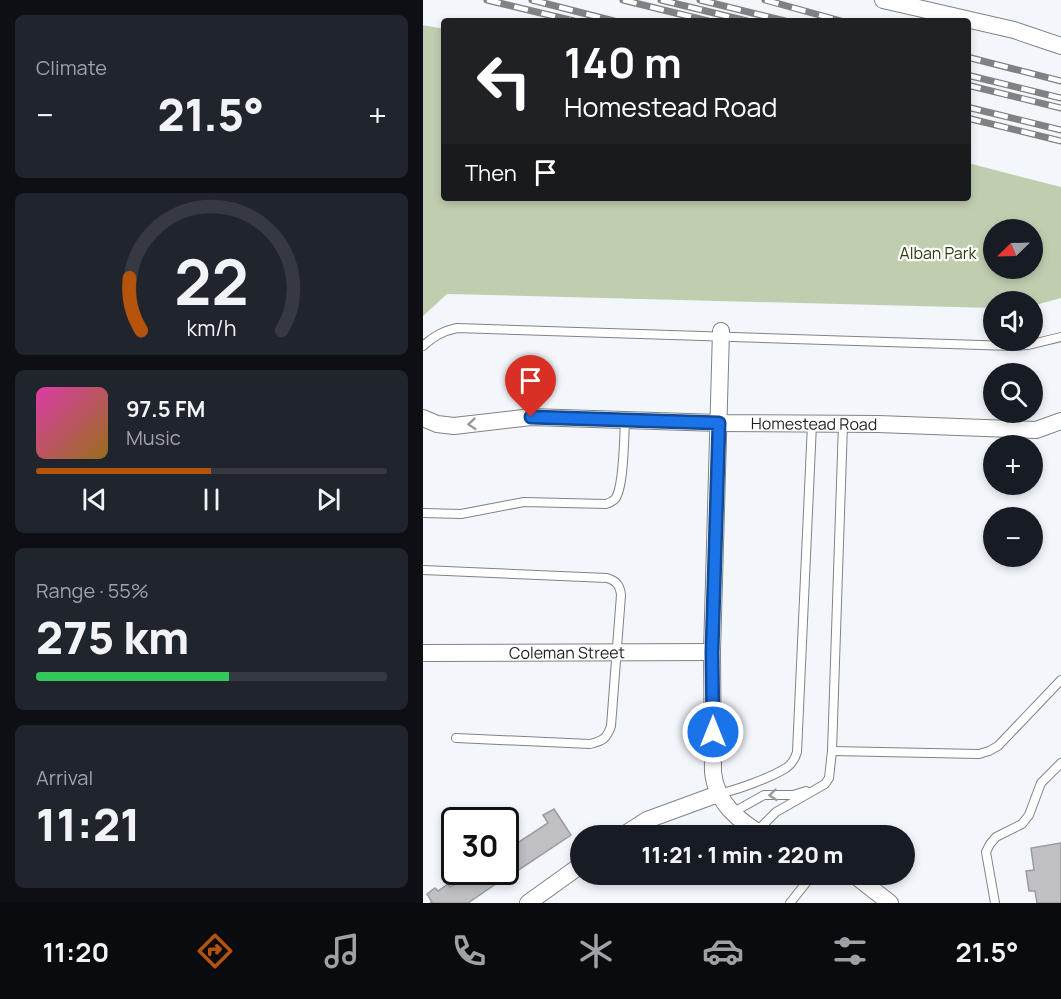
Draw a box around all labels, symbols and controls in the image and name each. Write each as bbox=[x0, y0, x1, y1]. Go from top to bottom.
text: 140 m bbox=[564, 33, 682, 91]
icon: left bbox=[465, 42, 543, 120]
text: Climate bbox=[36, 54, 107, 81]
text: 21.5° bbox=[157, 83, 264, 145]
text: Homestead Road bbox=[564, 88, 777, 125]
text: − bbox=[36, 92, 54, 137]
text: + bbox=[368, 92, 387, 137]
icon: arrive bbox=[529, 156, 562, 189]
text: Then bbox=[465, 158, 517, 188]
north arrow bbox=[983, 219, 1043, 279]
map controls bbox=[983, 219, 1043, 567]
text: 22 bbox=[174, 238, 249, 324]
park label: Alban Park bbox=[900, 242, 977, 264]
button: sound bbox=[983, 291, 1043, 351]
text: km/h bbox=[187, 313, 236, 342]
pin bbox=[505, 355, 556, 417]
button: search bbox=[983, 363, 1043, 423]
icon: arrive bbox=[514, 364, 547, 397]
text: 97.5 FM bbox=[126, 394, 205, 424]
street label: Homestead Road bbox=[751, 412, 877, 435]
one-way arrow bbox=[468, 417, 477, 430]
text: Music bbox=[126, 424, 181, 451]
button: + bbox=[983, 435, 1043, 495]
icon: previous bbox=[78, 483, 111, 516]
icon: pause bbox=[195, 483, 228, 516]
icon: next bbox=[312, 483, 345, 516]
button: − bbox=[983, 507, 1043, 567]
text: Range · 55% bbox=[36, 577, 149, 604]
text: 275 km bbox=[36, 606, 189, 668]
street label: Coleman Street bbox=[509, 641, 625, 664]
position arrow bbox=[681, 700, 745, 764]
text: Arrival bbox=[36, 764, 93, 791]
one-way arrow bbox=[769, 788, 778, 801]
text: 11:21 bbox=[36, 793, 141, 855]
speed limit sign: 30 bbox=[441, 807, 519, 885]
text: 11:21 · 1 min · 220 m bbox=[641, 840, 844, 870]
icon: directions bbox=[194, 930, 236, 972]
icon: music bbox=[321, 930, 363, 972]
icon: phone bbox=[448, 930, 490, 972]
icon: climate bbox=[575, 930, 617, 972]
icon: car bbox=[702, 930, 744, 972]
icon: filters bbox=[829, 930, 871, 972]
text: 11:20 bbox=[42, 933, 109, 970]
text: 21.5° bbox=[956, 933, 1019, 970]

